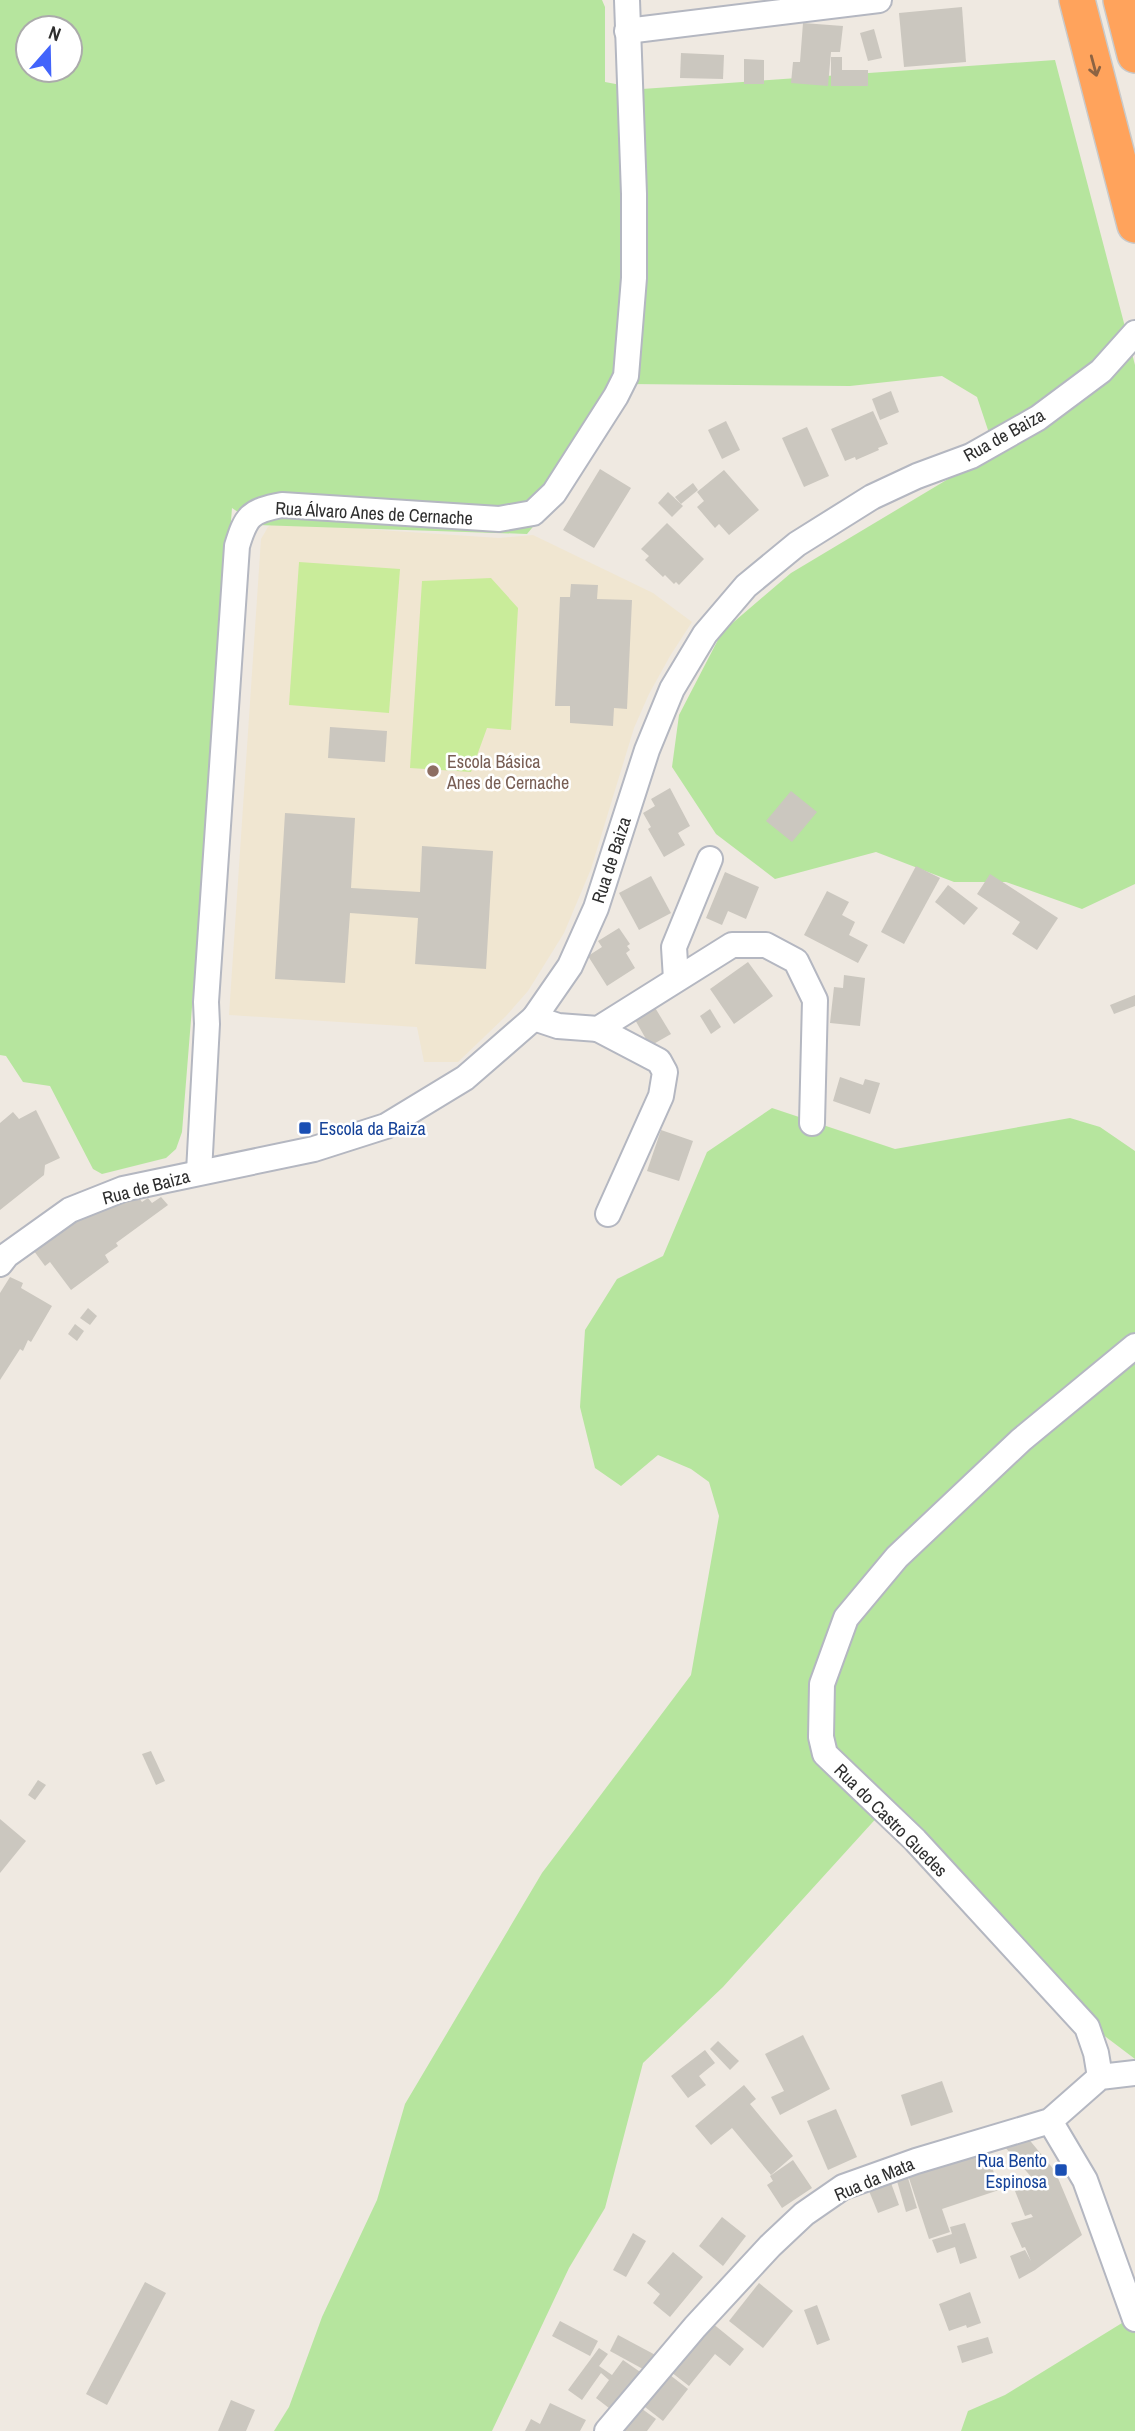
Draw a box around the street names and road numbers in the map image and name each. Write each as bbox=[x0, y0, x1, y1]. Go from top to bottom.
street label: Rua de Baiza bbox=[959, 402, 1049, 468]
street label: Rua Álvaro Anes de Cernache bbox=[275, 495, 473, 531]
street label: Rua de Baiza bbox=[585, 814, 637, 906]
street label: Rua de Baiza bbox=[100, 1163, 192, 1211]
street label: Rua do Castro Guedes bbox=[829, 1758, 953, 1882]
street label: Rua da Mata bbox=[830, 2151, 918, 2207]

